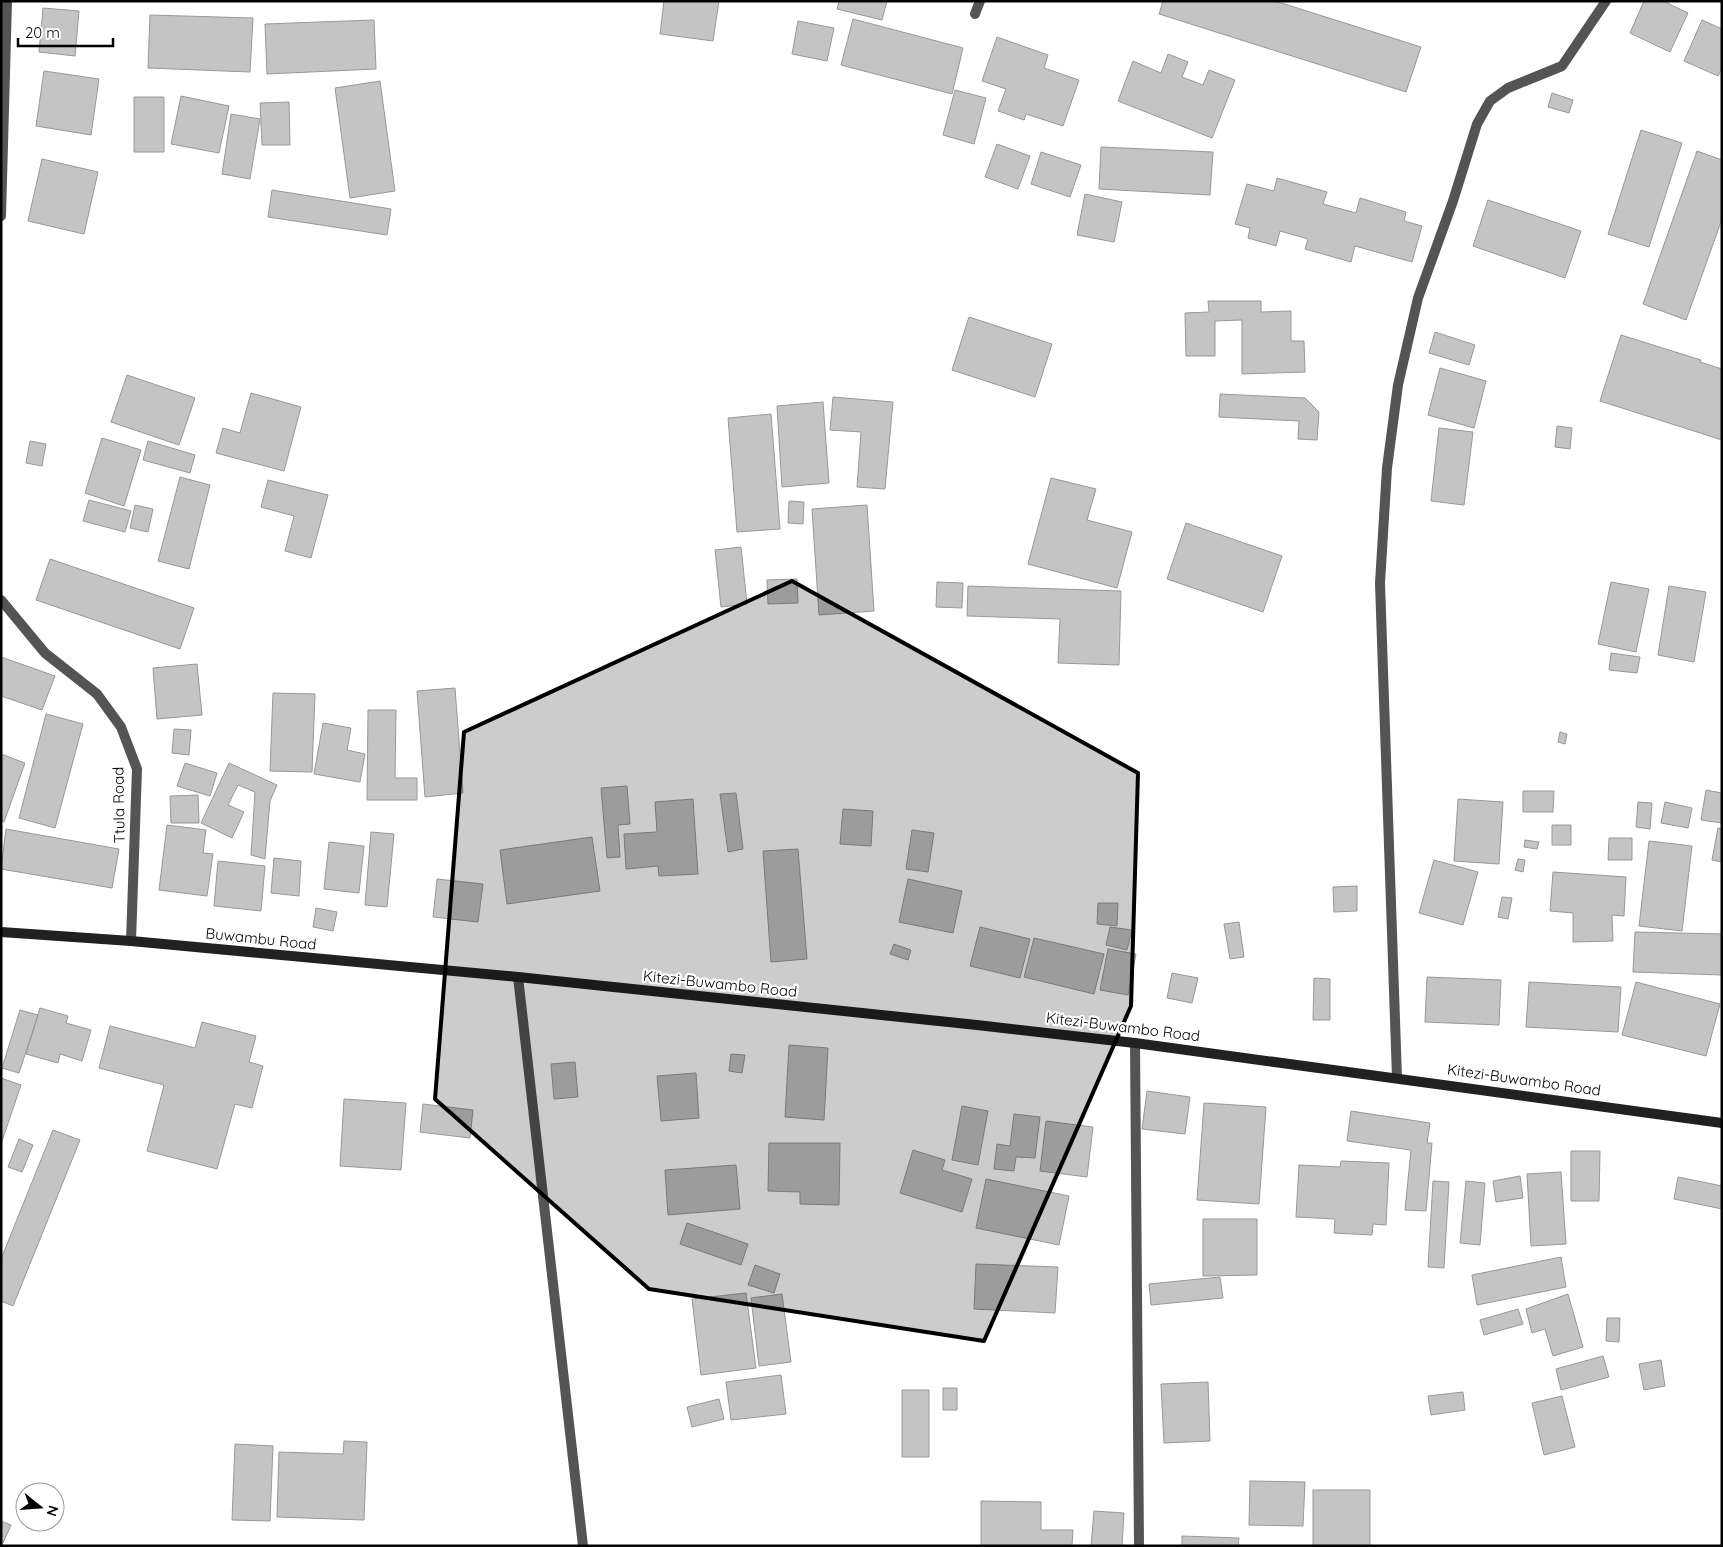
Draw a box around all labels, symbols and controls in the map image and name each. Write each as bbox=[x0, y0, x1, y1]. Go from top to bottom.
scale bar bbox=[18, 15, 112, 47]
text: 20 m bbox=[25, 23, 60, 42]
street label: Ttula Road bbox=[108, 767, 129, 843]
street label: Buwambu Road bbox=[205, 923, 317, 954]
street label: Kitezi-Buwambo Road bbox=[642, 966, 798, 1001]
street label: Kitezi-Buwambo Road bbox=[1045, 1008, 1201, 1045]
street label: Kitezi-Buwambo Road bbox=[1446, 1059, 1602, 1100]
north arrow bbox=[15, 1482, 65, 1532]
text: N bbox=[42, 1503, 63, 1518]

